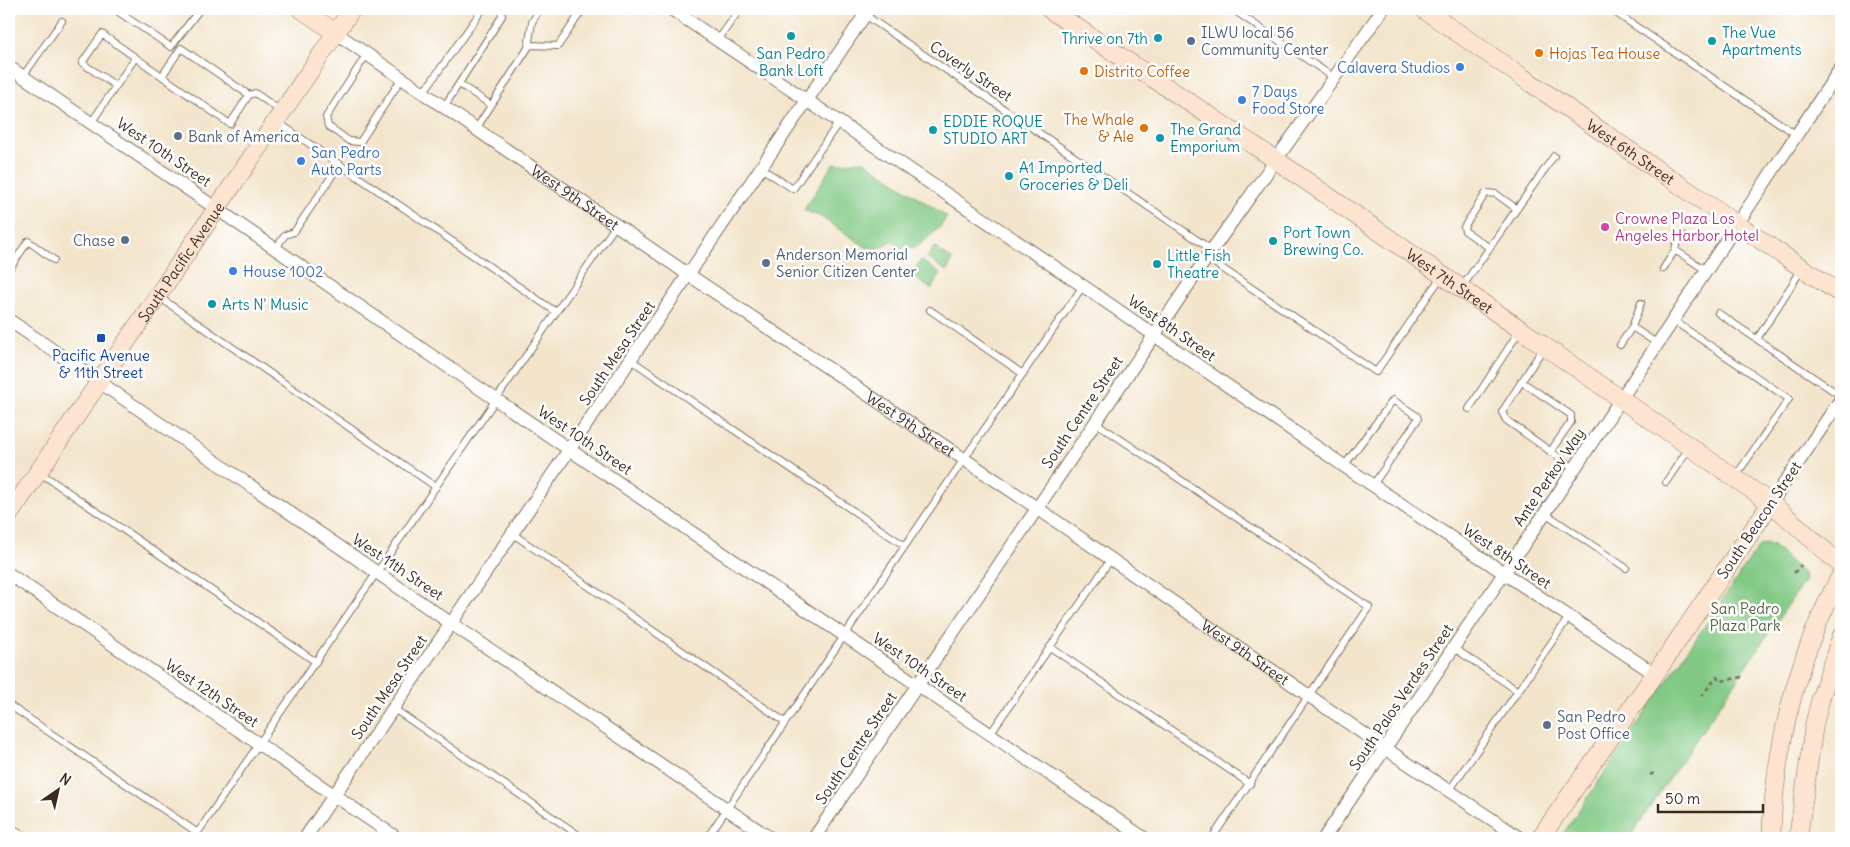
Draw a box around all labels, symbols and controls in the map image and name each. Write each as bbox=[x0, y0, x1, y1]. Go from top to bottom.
place label: ILWU local 56 Community Center bbox=[1201, 23, 1329, 59]
place label: The Vue Apartments bbox=[1722, 23, 1802, 59]
place label: Thrive on 7th bbox=[1061, 29, 1148, 48]
marker: San Pedro Bank Loft bbox=[785, 30, 797, 42]
marker: Thrive on 7th bbox=[1152, 32, 1164, 44]
marker: ILWU local 56 Community Center bbox=[1185, 35, 1197, 47]
marker: The Vue Apartments bbox=[1706, 35, 1718, 47]
street label: Coverly Street bbox=[926, 37, 1016, 105]
place label: San Pedro Bank Loft bbox=[757, 44, 825, 80]
place label: Hojas Tea House bbox=[1549, 44, 1660, 63]
marker: Hojas Tea House bbox=[1533, 47, 1545, 59]
place label: Calavera Studios bbox=[1337, 58, 1450, 77]
marker: Calavera Studios bbox=[1454, 61, 1466, 73]
place label: Distrito Coffee bbox=[1094, 62, 1190, 81]
marker: Distrito Coffee bbox=[1078, 65, 1090, 77]
place label: 7 Days Food Store bbox=[1252, 82, 1324, 118]
marker: 7 Days Food Store bbox=[1236, 94, 1248, 106]
place label: The Whale & Ale bbox=[1064, 110, 1134, 146]
place label: EDDIE ROQUE STUDIO ART bbox=[943, 112, 1043, 148]
street label: West 10th Street bbox=[113, 113, 215, 191]
street label: West 6th Street bbox=[1583, 115, 1679, 188]
place label: The Grand Emporium bbox=[1170, 120, 1241, 156]
marker: The Whale & Ale bbox=[1138, 122, 1150, 134]
marker: EDDIE ROQUE STUDIO ART bbox=[927, 124, 939, 136]
place label: Bank of America bbox=[188, 127, 300, 146]
marker: Bank of America bbox=[172, 130, 184, 142]
marker: The Grand Emporium bbox=[1154, 132, 1166, 144]
place label: San Pedro Auto Parts bbox=[311, 143, 382, 179]
marker: San Pedro Auto Parts bbox=[295, 155, 307, 167]
place label: A1 Imported Groceries & Deli bbox=[1019, 158, 1128, 194]
street label: West 9th Street bbox=[527, 160, 623, 234]
marker: A1 Imported Groceries & Deli bbox=[1003, 170, 1015, 182]
street label: South Pacific Avenue bbox=[133, 198, 228, 325]
place label: Crowne Plaza Los Angeles Harbor Hotel bbox=[1615, 209, 1759, 245]
marker: Crowne Plaza Los Angeles Harbor Hotel bbox=[1599, 221, 1611, 233]
place label: Port Town Brewing Co. bbox=[1283, 223, 1364, 259]
place label: Chase bbox=[73, 231, 115, 250]
marker: Chase bbox=[119, 234, 131, 246]
marker: Port Town Brewing Co. bbox=[1267, 235, 1279, 247]
street label: West 7th Street bbox=[1403, 244, 1497, 317]
place label: Anderson Memorial Senior Citizen Center bbox=[776, 245, 917, 281]
place label: Little Fish Theatre bbox=[1167, 246, 1231, 282]
marker: Anderson Memorial Senior Citizen Center bbox=[760, 257, 772, 269]
marker: Little Fish Theatre bbox=[1151, 258, 1163, 270]
place label: House 1002 bbox=[243, 262, 323, 281]
marker: House 1002 bbox=[227, 265, 239, 277]
street label: West 8th Street bbox=[1125, 291, 1219, 365]
place label: Arts N' Music bbox=[222, 295, 309, 314]
street label: South Mesa Street bbox=[575, 297, 659, 409]
marker: Arts N' Music bbox=[206, 298, 218, 310]
marker: Pacific Avenue & 11th Street bbox=[95, 332, 107, 344]
place label: Pacific Avenue & 11th Street bbox=[52, 346, 150, 382]
street label: South Centre Street bbox=[1037, 352, 1127, 472]
street label: West 9th Street bbox=[863, 387, 959, 460]
street label: West 10th Street bbox=[534, 401, 636, 479]
street label: Ante Perkov Way bbox=[1509, 424, 1589, 530]
street label: South Beacon Street bbox=[1713, 458, 1805, 582]
street label: West 8th Street bbox=[1459, 519, 1555, 593]
street label: West 11th Street bbox=[349, 530, 447, 604]
park label: San Pedro Plaza Park bbox=[1709, 599, 1781, 635]
street label: West 9th Street bbox=[1198, 615, 1293, 689]
street label: South Palos Verdes Street bbox=[1345, 620, 1457, 774]
street label: West 10th Street bbox=[869, 628, 971, 706]
street label: South Mesa Street bbox=[347, 631, 431, 743]
street label: West 12th Street bbox=[162, 655, 262, 731]
street label: South Centre Street bbox=[811, 688, 901, 808]
place label: San Pedro Post Office bbox=[1557, 707, 1630, 743]
marker: San Pedro Post Office bbox=[1541, 719, 1553, 731]
north arrow bbox=[32, 764, 82, 814]
text: N bbox=[56, 769, 74, 789]
scale bar bbox=[1658, 782, 1762, 814]
text: 50 m bbox=[1665, 789, 1700, 808]

